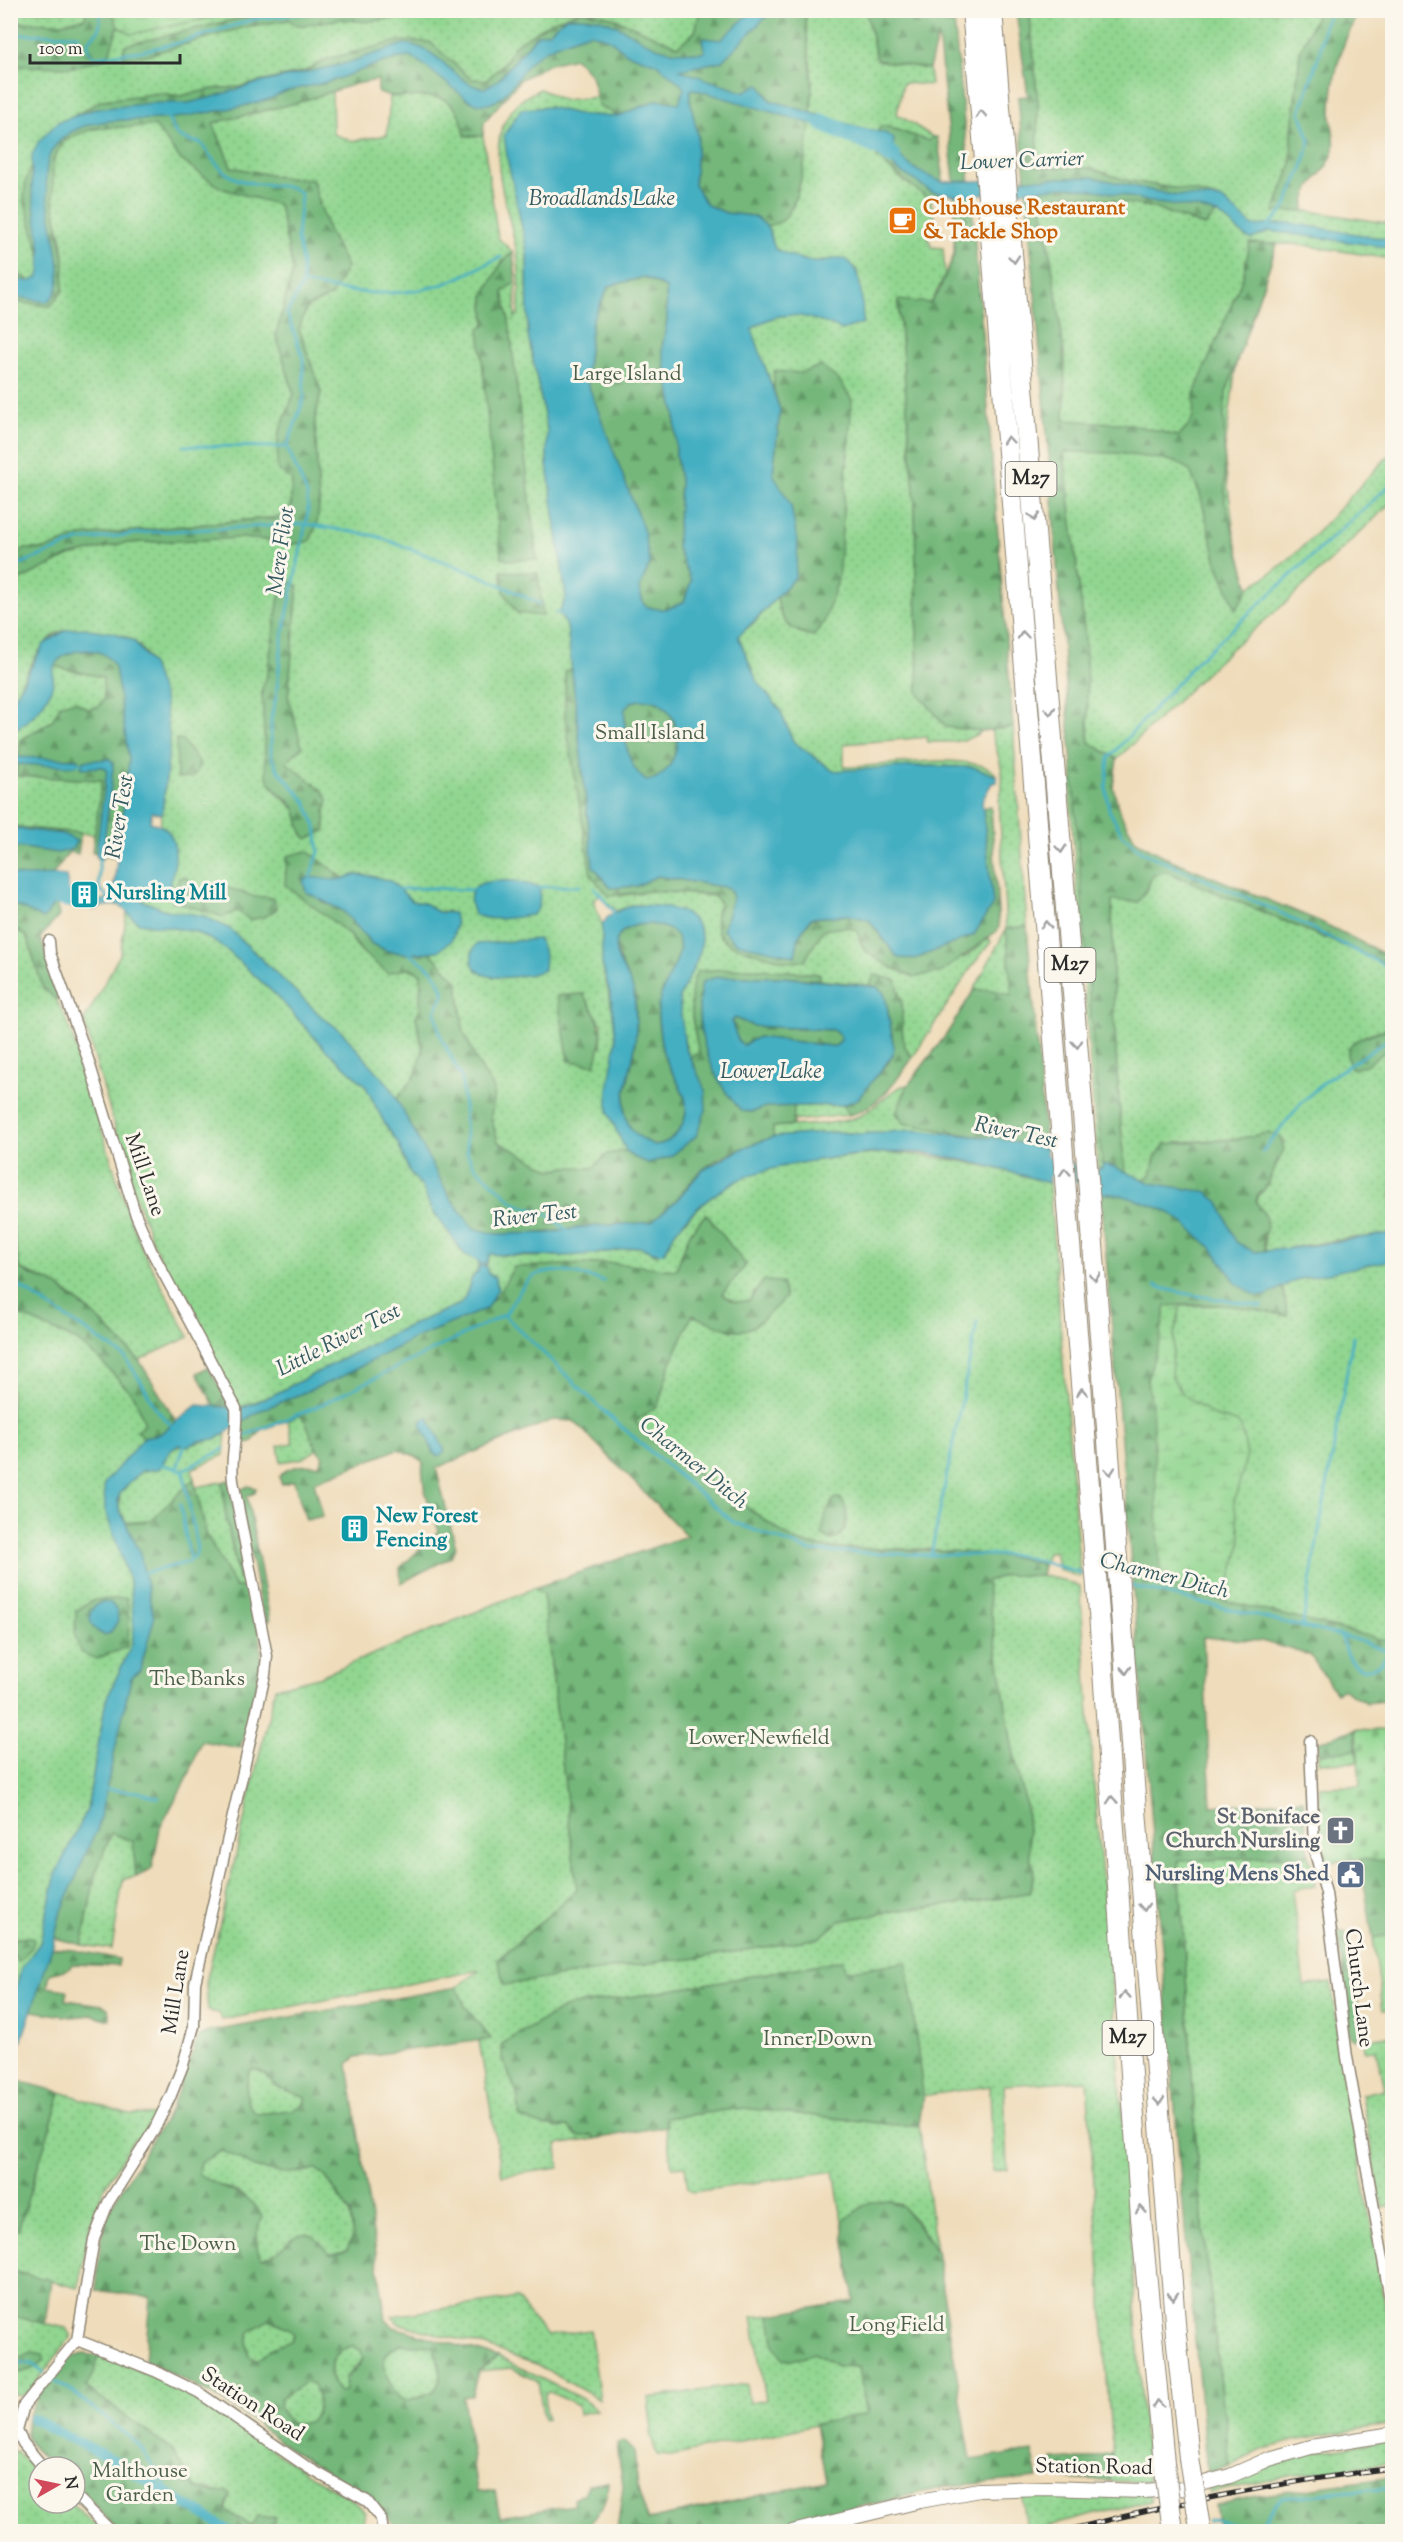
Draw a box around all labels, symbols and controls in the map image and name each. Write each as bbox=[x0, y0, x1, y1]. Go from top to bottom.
scale bar bbox=[30, 27, 180, 65]
text: 100 m bbox=[39, 37, 83, 63]
one-way arrow bbox=[975, 109, 988, 118]
water label: Lower Carrier bbox=[959, 144, 1085, 180]
water label: Broadlands Lake bbox=[529, 184, 675, 216]
place label: Clubhouse Restaurant & Tackle Shop bbox=[923, 194, 1126, 248]
cafe icon: Clubhouse Restaurant & Tackle Shop bbox=[886, 205, 918, 237]
one-way arrow bbox=[1007, 255, 1020, 264]
park label: Large Island bbox=[572, 360, 682, 390]
one-way arrow bbox=[1002, 436, 1015, 445]
road number: M27 bbox=[1006, 462, 1056, 496]
water label: Mere Fliot bbox=[260, 504, 304, 597]
one-way arrow bbox=[1027, 512, 1040, 521]
one-way arrow bbox=[1017, 630, 1030, 639]
one-way arrow bbox=[1043, 707, 1056, 716]
park label: Small Island bbox=[595, 719, 705, 749]
water label: River Test bbox=[99, 772, 144, 861]
one-way arrow bbox=[1054, 845, 1067, 854]
building icon: Nursling Mill bbox=[69, 878, 101, 910]
place label: Nursling Mill bbox=[106, 879, 227, 909]
one-way arrow bbox=[1040, 920, 1053, 929]
road number: M27 bbox=[1044, 948, 1096, 982]
one-way arrow bbox=[1070, 1039, 1083, 1048]
water label: Lower Lake bbox=[720, 1057, 822, 1089]
water label: River Test bbox=[971, 1110, 1061, 1159]
street label: Mill Lane bbox=[116, 1130, 172, 1220]
one-way arrow bbox=[1059, 1167, 1072, 1176]
water label: River Test bbox=[491, 1197, 579, 1237]
one-way arrow bbox=[1088, 1272, 1101, 1281]
water label: Little River Test bbox=[271, 1296, 407, 1386]
one-way arrow bbox=[1076, 1387, 1089, 1396]
water label: Charmer Ditch bbox=[632, 1410, 755, 1518]
one-way arrow bbox=[1104, 1467, 1117, 1476]
place label: New Forest Fencing bbox=[376, 1502, 479, 1556]
building icon: New Forest Fencing bbox=[339, 1513, 371, 1545]
water label: Charmer Ditch bbox=[1096, 1545, 1232, 1609]
park label: The Banks bbox=[149, 1665, 245, 1695]
one-way arrow bbox=[1119, 1666, 1132, 1675]
park label: Lower Newfield bbox=[689, 1724, 830, 1754]
one-way arrow bbox=[1106, 1796, 1119, 1805]
place label: St Boniface Church Nursling bbox=[1166, 1803, 1321, 1857]
church icon: St Boniface Church Nursling bbox=[1325, 1814, 1357, 1846]
public building icon: Nursling Mens Shed bbox=[1334, 1859, 1366, 1891]
place label: Nursling Mens Shed bbox=[1145, 1860, 1329, 1890]
one-way arrow bbox=[1137, 1902, 1150, 1911]
street label: Church Lane bbox=[1336, 1927, 1380, 2049]
street label: Mill Lane bbox=[155, 1947, 199, 2037]
one-way arrow bbox=[1119, 1990, 1132, 1999]
road number: M27 bbox=[1102, 2021, 1154, 2055]
park label: Inner Down bbox=[763, 2025, 873, 2055]
one-way arrow bbox=[1152, 2097, 1165, 2106]
one-way arrow bbox=[1135, 2206, 1148, 2215]
park label: The Down bbox=[140, 2230, 236, 2260]
one-way arrow bbox=[1167, 2291, 1180, 2300]
park label: Long Field bbox=[849, 2311, 945, 2341]
street label: Station Road bbox=[194, 2360, 310, 2450]
one-way arrow bbox=[1152, 2400, 1165, 2409]
street label: Station Road bbox=[1035, 2452, 1153, 2484]
north arrow bbox=[27, 2455, 87, 2515]
park label: Malthouse Garden bbox=[92, 2457, 188, 2511]
text: N bbox=[57, 2475, 82, 2491]

